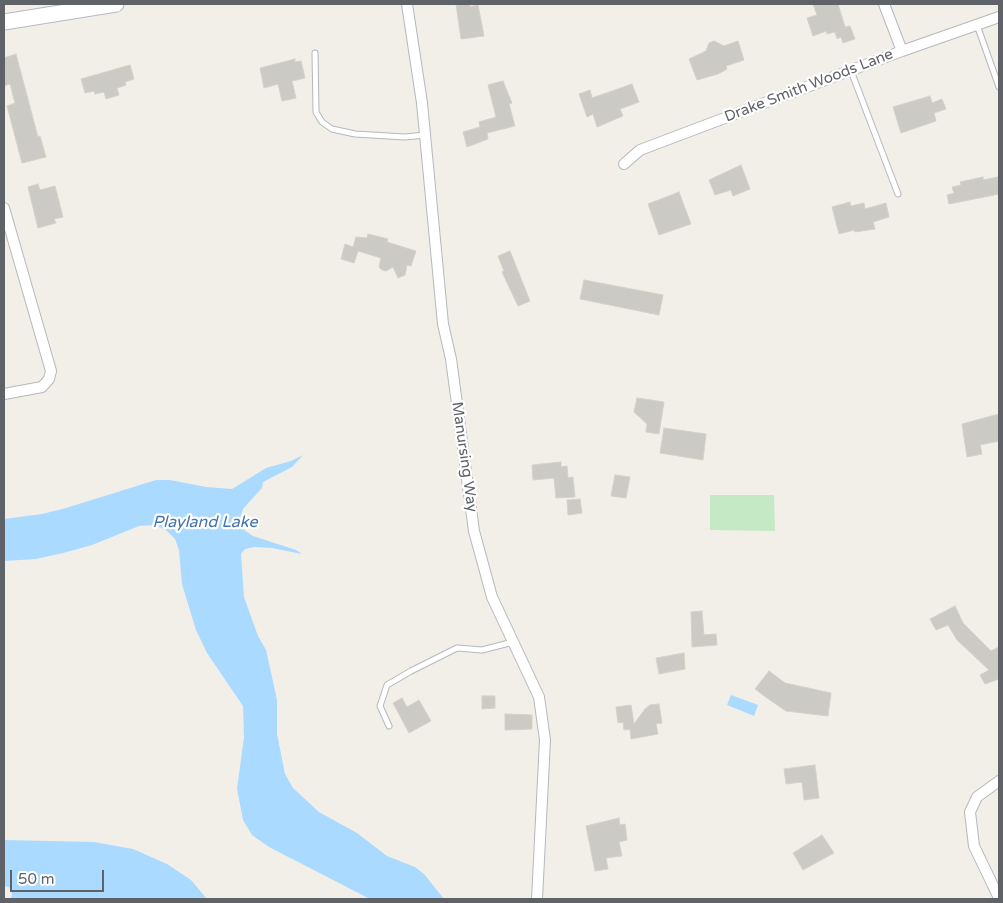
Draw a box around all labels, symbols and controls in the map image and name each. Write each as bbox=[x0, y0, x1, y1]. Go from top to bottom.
street label: Drake Smith Woods Lane bbox=[722, 46, 896, 126]
street label: Manursing Way bbox=[447, 401, 481, 513]
water label: Playland Lake bbox=[153, 513, 257, 533]
scale bar bbox=[12, 860, 106, 892]
text: 50 m bbox=[18, 870, 55, 888]

